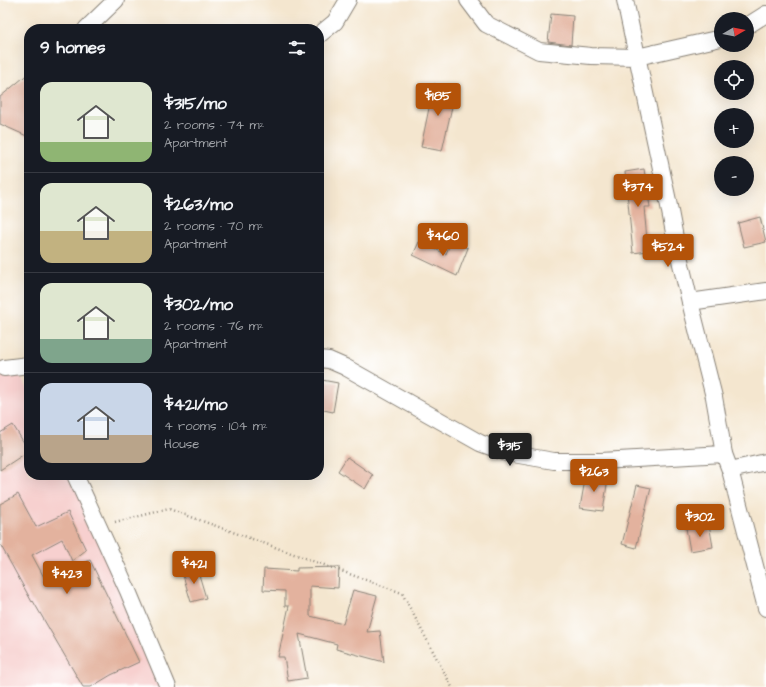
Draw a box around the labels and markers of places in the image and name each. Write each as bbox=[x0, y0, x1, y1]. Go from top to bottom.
pin: $185 bbox=[414, 83, 462, 117]
pin: $374 bbox=[614, 174, 662, 208]
pin: $460 bbox=[419, 223, 467, 257]
pin: $524 bbox=[644, 234, 692, 268]
pin: $315 bbox=[486, 433, 534, 467]
pin: $263 bbox=[570, 459, 618, 493]
pin: $302 bbox=[676, 504, 724, 538]
pin: $421 bbox=[170, 551, 218, 585]
pin: $423 bbox=[43, 561, 91, 595]

